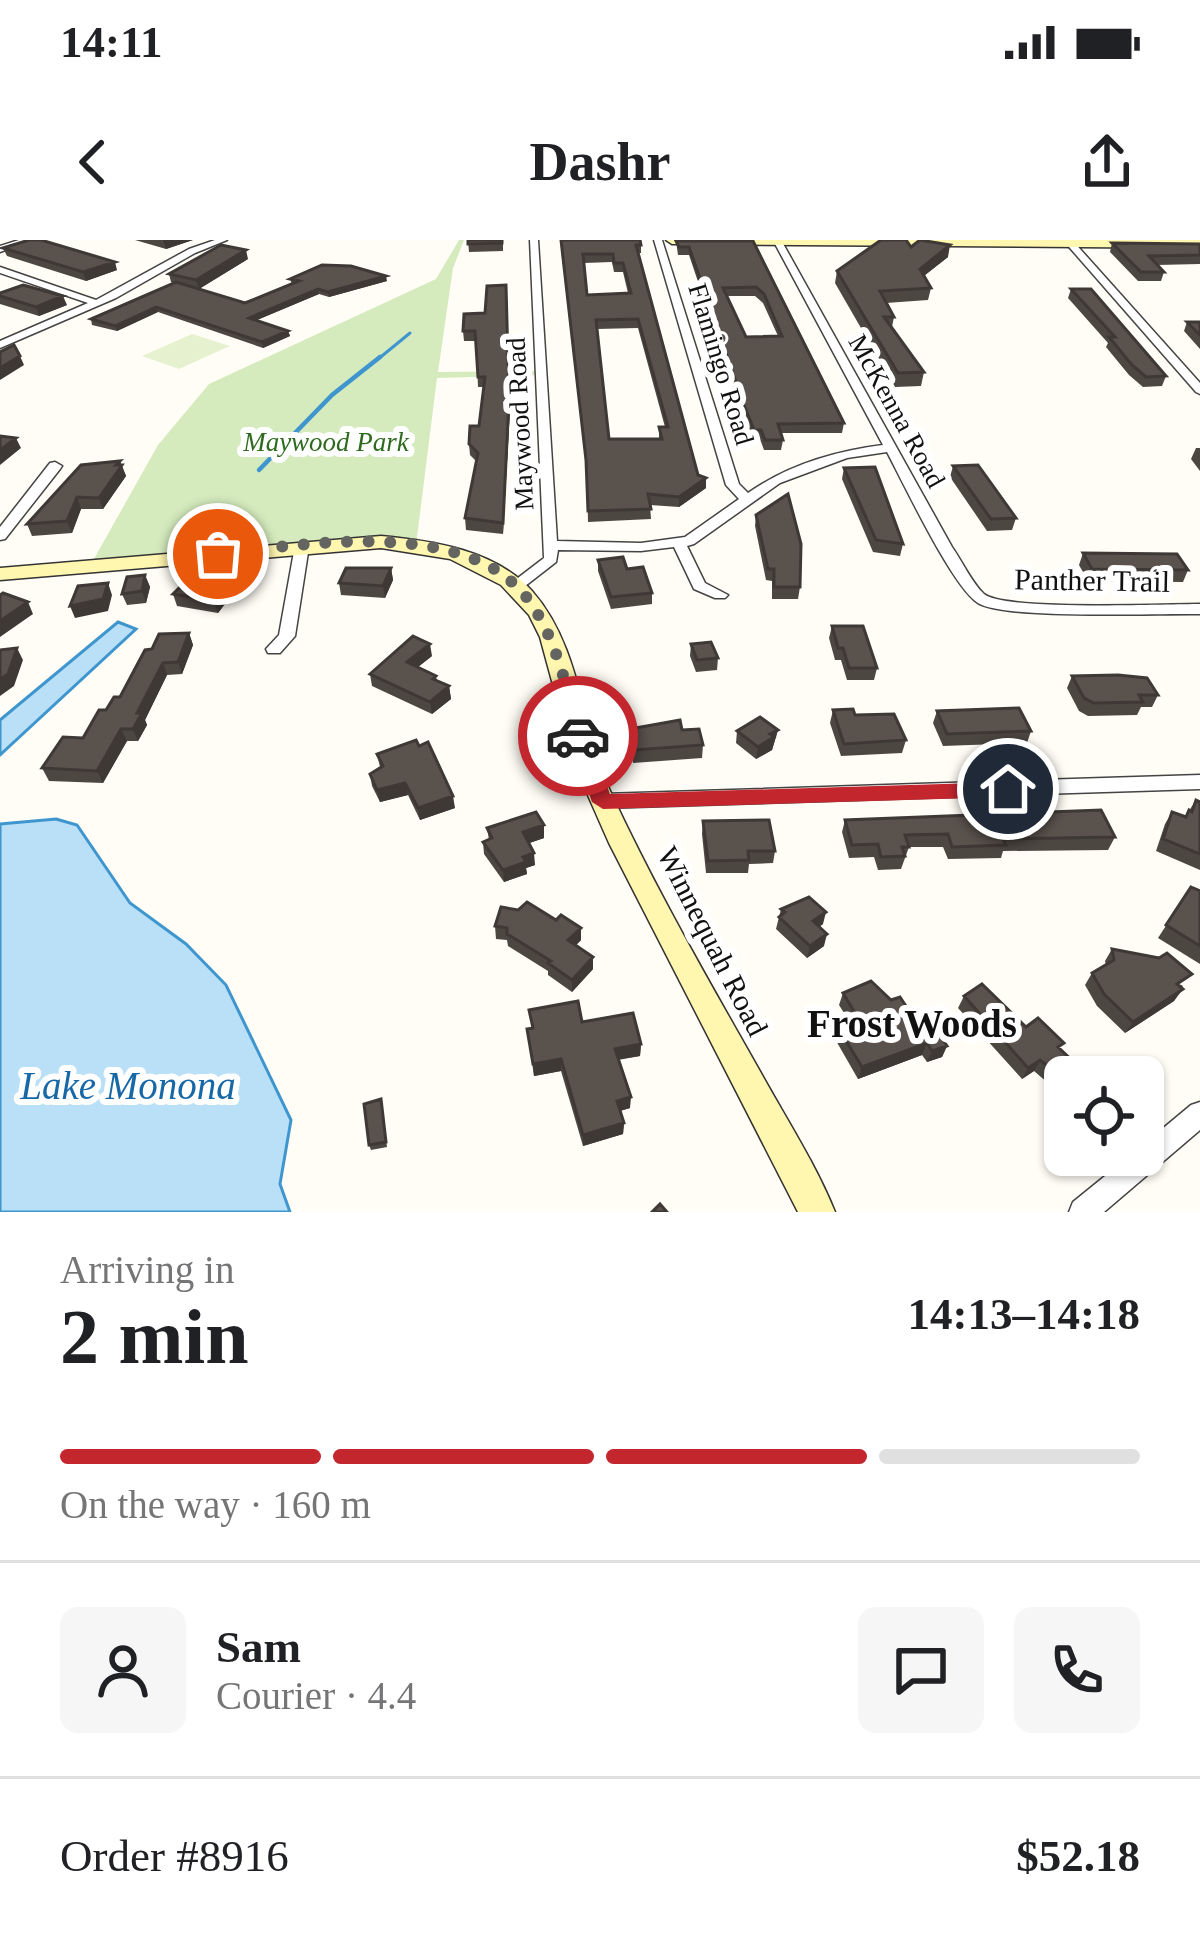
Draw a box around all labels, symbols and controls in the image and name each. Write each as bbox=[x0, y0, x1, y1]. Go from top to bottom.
text: 14:11 bbox=[60, 17, 163, 67]
icon: back bbox=[60, 129, 126, 195]
icon: share bbox=[1074, 129, 1140, 195]
text: Dashr bbox=[529, 132, 671, 192]
street label: Flamingo Road bbox=[682, 280, 760, 449]
street label: McKenna Road bbox=[843, 329, 952, 493]
street label: Maywood Road bbox=[500, 336, 540, 511]
park label: Maywood Park bbox=[242, 427, 410, 457]
pin bbox=[167, 503, 269, 605]
icon: bag bbox=[185, 521, 251, 587]
street label: Panther Trail bbox=[1014, 562, 1170, 598]
courier bbox=[518, 676, 638, 796]
icon: car bbox=[545, 703, 611, 769]
pin bbox=[957, 738, 1059, 840]
icon: home bbox=[975, 756, 1041, 822]
street label: Winnequah Road bbox=[651, 841, 775, 1041]
district label: Frost Woods bbox=[807, 1002, 1017, 1045]
map controls bbox=[1044, 1056, 1164, 1176]
button: locate bbox=[1044, 1056, 1164, 1176]
water label: Lake Monona bbox=[19, 1064, 236, 1107]
text: Arriving in bbox=[60, 1248, 234, 1291]
text: 14:13–14:18 bbox=[908, 1289, 1140, 1339]
text: 2 min bbox=[60, 1293, 249, 1380]
text: On the way · 160 m bbox=[60, 1483, 371, 1526]
button: person bbox=[60, 1607, 186, 1733]
button: chat bbox=[858, 1607, 984, 1733]
button: phone bbox=[1014, 1607, 1140, 1733]
text: Sam bbox=[216, 1622, 301, 1672]
text: Courier · 4.4 bbox=[216, 1674, 416, 1717]
text: Order #8916 bbox=[60, 1831, 289, 1881]
text: $52.18 bbox=[1016, 1831, 1140, 1881]

